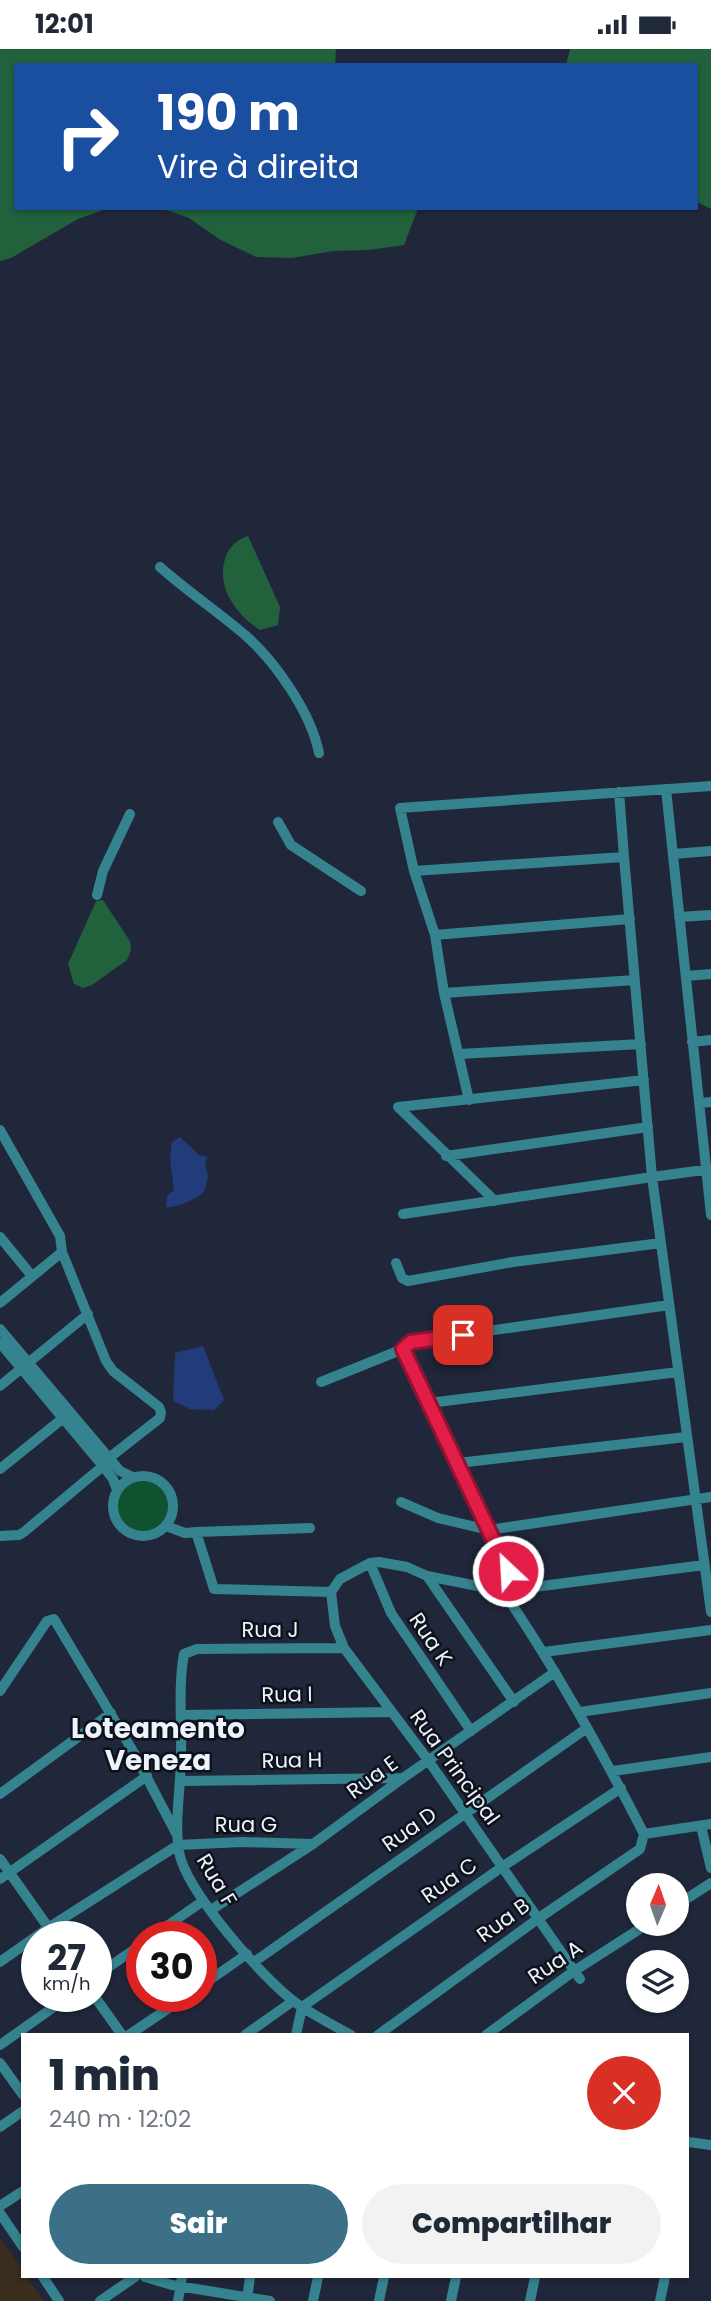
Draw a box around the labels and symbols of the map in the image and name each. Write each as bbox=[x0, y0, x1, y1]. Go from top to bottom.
pin bbox=[433, 1305, 493, 1365]
position arrow bbox=[471, 1534, 545, 1608]
street label: Rua K bbox=[403, 1607, 460, 1672]
street label: Rua J bbox=[241, 1615, 299, 1644]
street label: Rua I bbox=[261, 1679, 313, 1709]
street label: Rua Principal bbox=[403, 1703, 507, 1831]
district label: Loteamento Veneza bbox=[71, 1709, 245, 1780]
street label: Rua H bbox=[261, 1745, 323, 1775]
street label: Rua E bbox=[341, 1749, 403, 1805]
street label: Rua D bbox=[376, 1800, 442, 1858]
street label: Rua G bbox=[215, 1810, 277, 1839]
street label: Rua F bbox=[190, 1848, 244, 1912]
street label: Rua C bbox=[415, 1850, 483, 1910]
north arrow bbox=[626, 1873, 690, 1935]
street label: Rua B bbox=[471, 1891, 535, 1949]
speed limit sign: 30 bbox=[126, 1921, 217, 2012]
street label: Rua A bbox=[522, 1933, 588, 1991]

